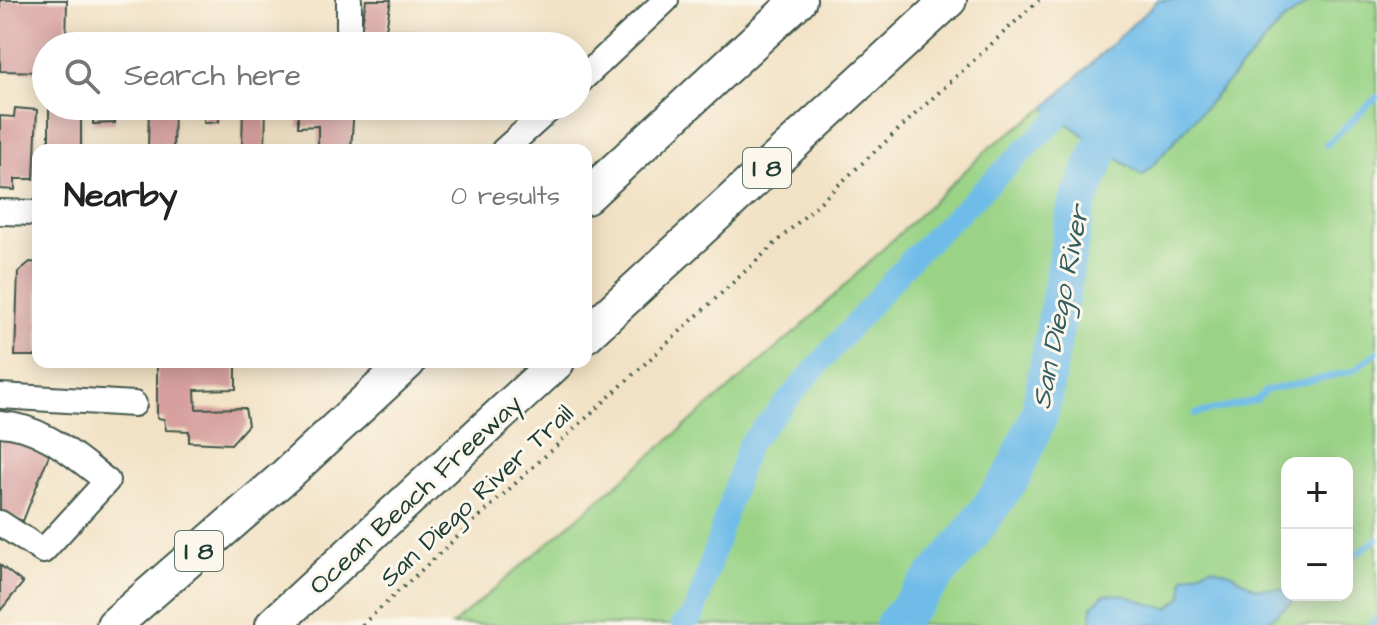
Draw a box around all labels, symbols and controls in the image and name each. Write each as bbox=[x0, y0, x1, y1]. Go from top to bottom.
search box bbox=[32, 32, 592, 120]
icon: search bbox=[60, 54, 104, 98]
text: Search here bbox=[124, 55, 301, 97]
road number: I 8 bbox=[743, 148, 791, 188]
text: Nearby bbox=[64, 172, 178, 220]
text: 0 results bbox=[451, 178, 560, 214]
water label: San Diego River bbox=[1022, 200, 1101, 412]
street label: Ocean Beach Freeway bbox=[301, 386, 531, 605]
street label: San Diego River Trail bbox=[372, 396, 583, 597]
map controls bbox=[1281, 457, 1353, 601]
button: + bbox=[1281, 457, 1353, 529]
button: − bbox=[1281, 529, 1353, 601]
road number: I 8 bbox=[175, 531, 223, 571]

